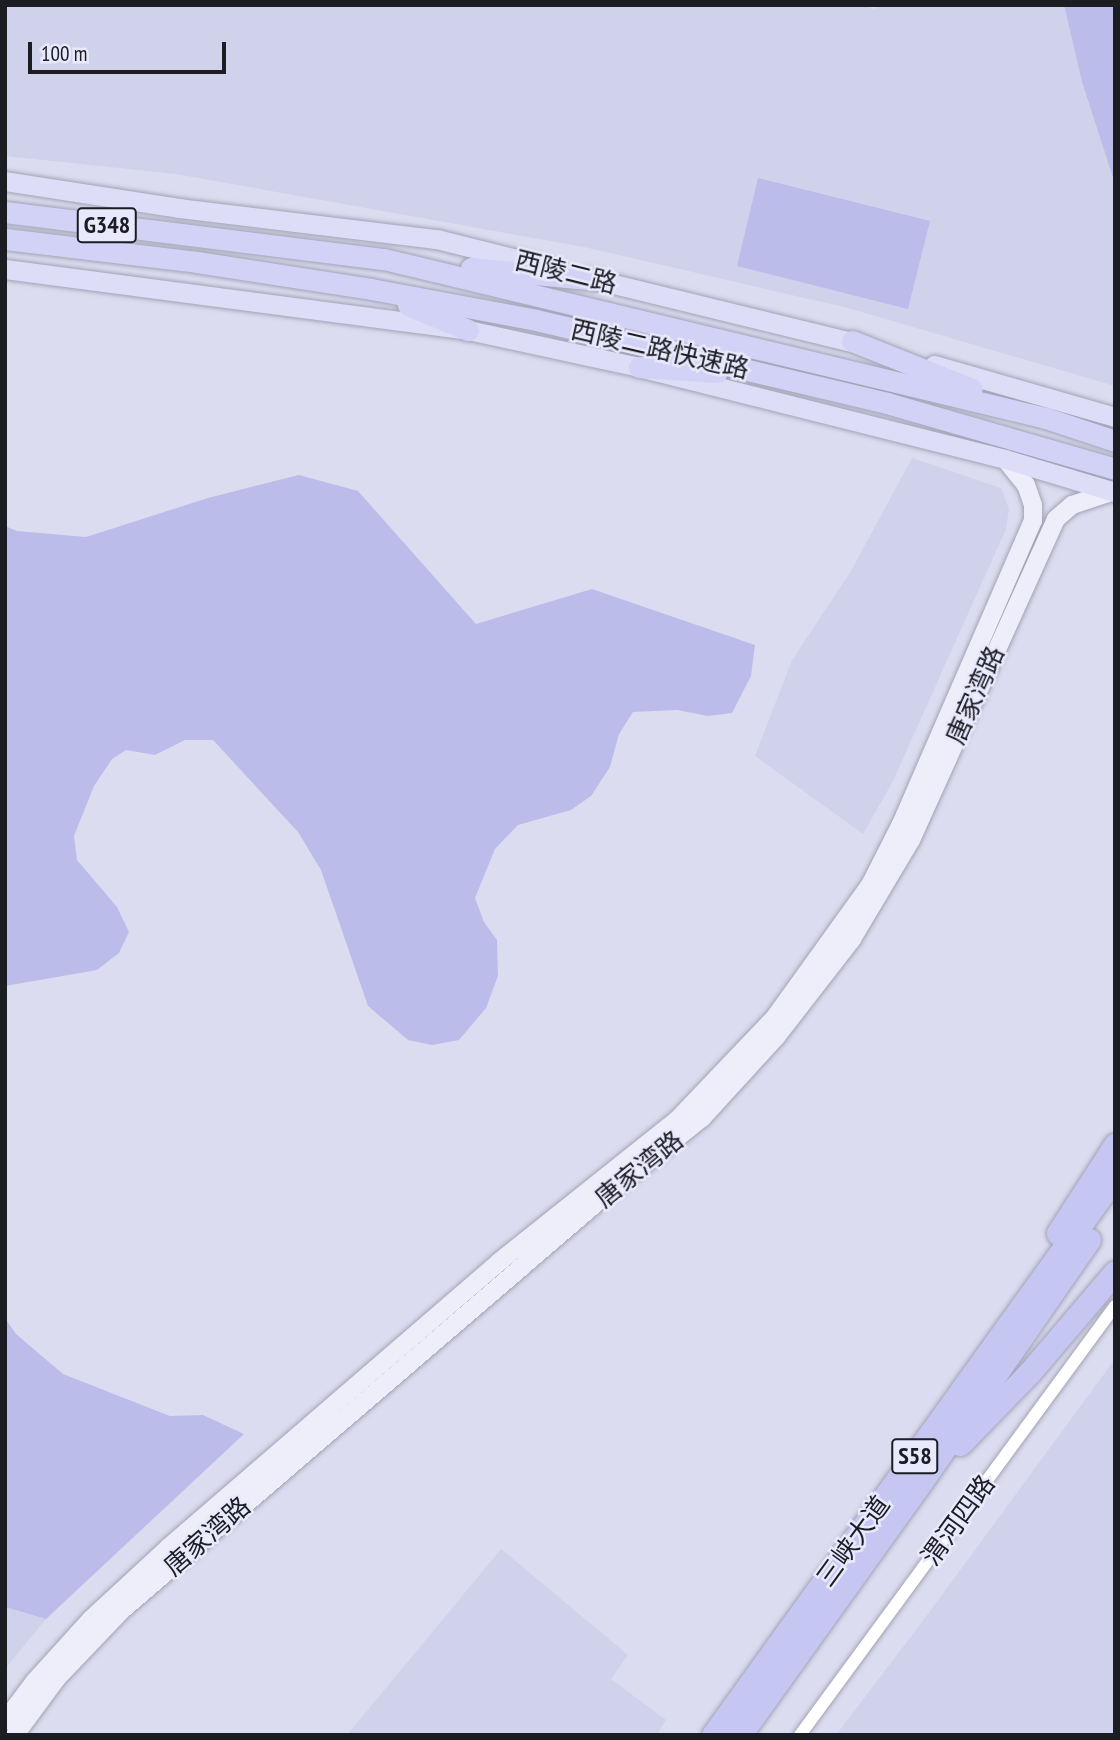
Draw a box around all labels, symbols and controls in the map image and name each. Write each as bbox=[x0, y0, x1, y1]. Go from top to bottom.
scale bar bbox=[32, 28, 229, 72]
text: 100 m bbox=[41, 40, 87, 67]
road number: G348 bbox=[76, 205, 138, 246]
street label: 西陵二路 bbox=[512, 244, 620, 300]
street label: 西陵二路快速路 bbox=[568, 313, 752, 385]
street label: 唐家湾路 bbox=[940, 641, 1010, 749]
street label: 唐家湾路 bbox=[589, 1124, 689, 1214]
road number: S58 bbox=[890, 1436, 940, 1476]
street label: 渭河四路 bbox=[915, 1469, 1001, 1571]
street label: 唐家湾路 bbox=[158, 1490, 256, 1582]
street label: 三峡大道 bbox=[810, 1490, 896, 1592]

